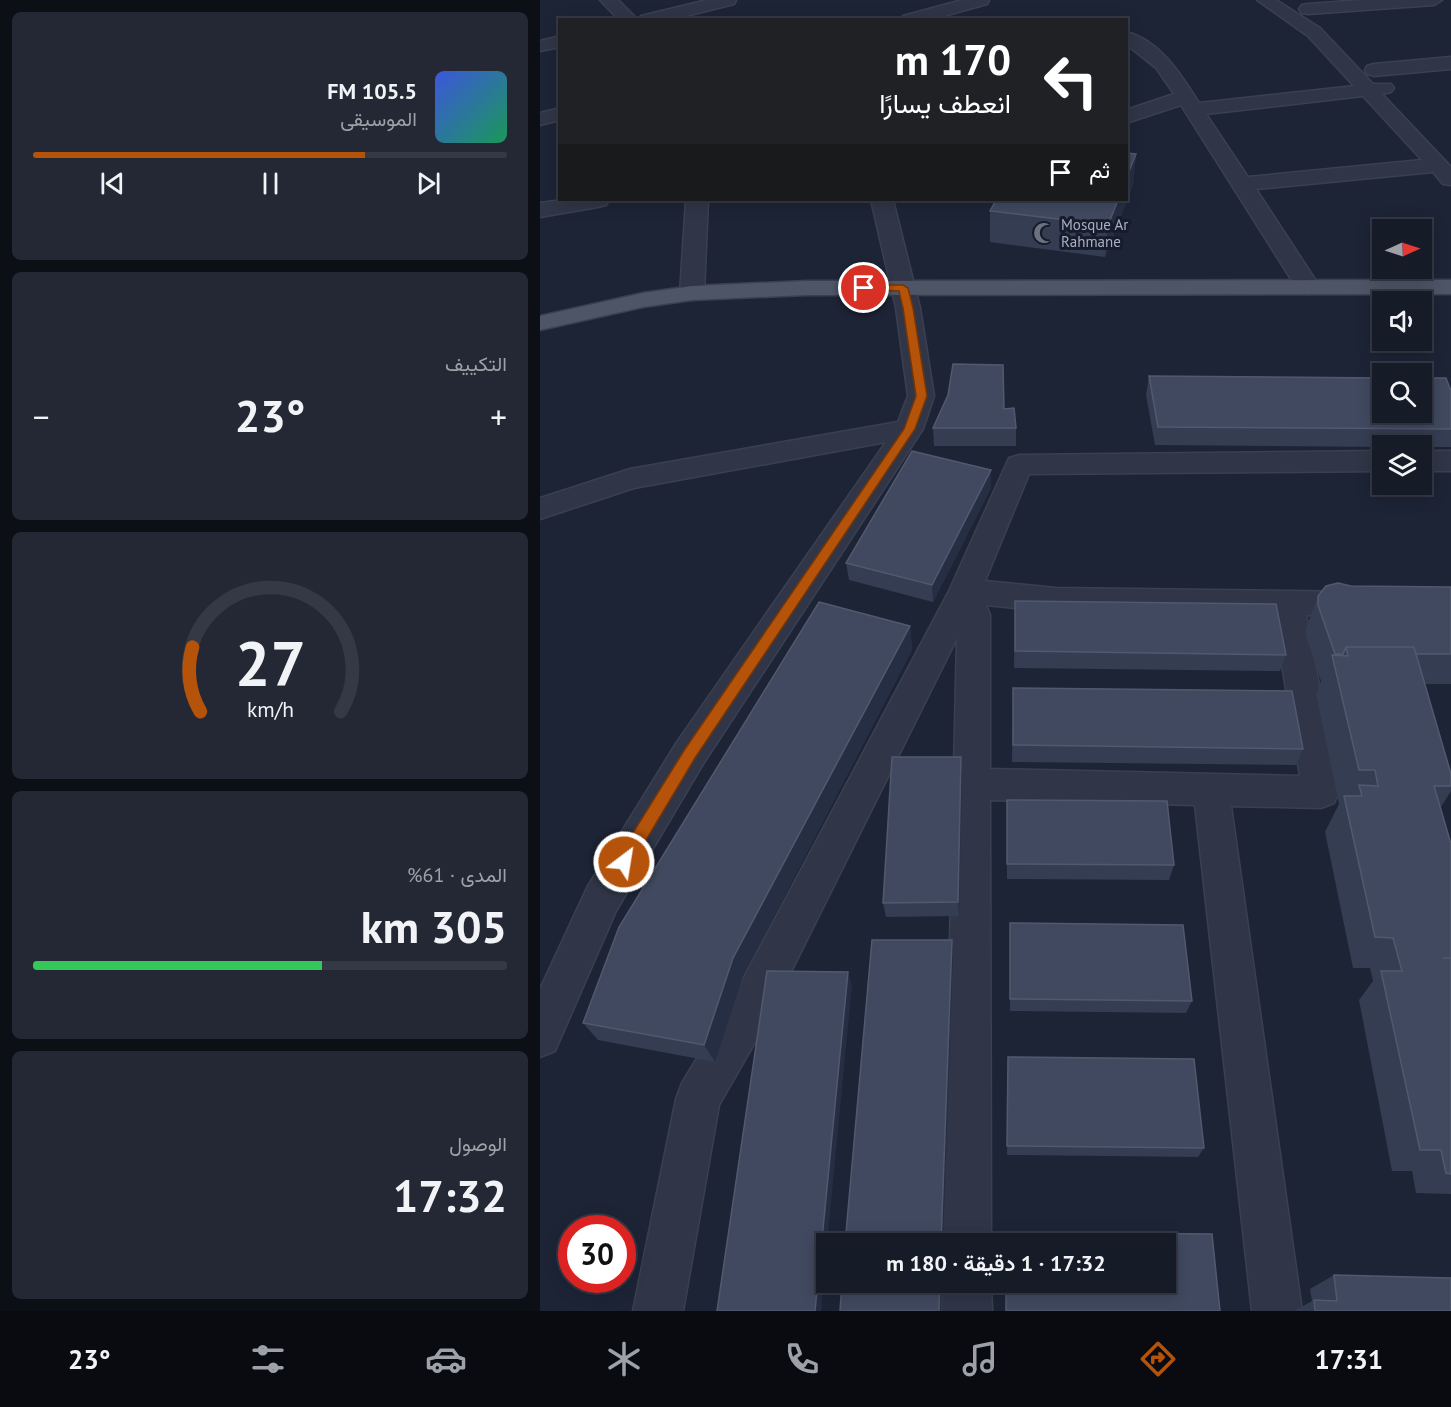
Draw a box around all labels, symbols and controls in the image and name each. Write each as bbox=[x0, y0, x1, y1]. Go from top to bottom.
text: 170 m bbox=[895, 32, 1011, 87]
icon: left bbox=[1032, 42, 1110, 120]
text: 105.5 FM bbox=[327, 77, 417, 105]
text: انعطف يسارًا bbox=[879, 86, 1011, 120]
text: الموسيقى bbox=[340, 106, 417, 132]
icon: arrive bbox=[1044, 156, 1077, 189]
text: ثم bbox=[1089, 156, 1110, 184]
icon: previous bbox=[96, 167, 129, 200]
icon: pause bbox=[254, 167, 287, 200]
icon: next bbox=[412, 167, 445, 200]
place label: Mosque Ar Rahmane bbox=[1061, 215, 1128, 251]
north arrow bbox=[1372, 219, 1432, 279]
map controls bbox=[1372, 219, 1432, 495]
mosque icon: Mosque Ar Rahmane bbox=[1032, 221, 1056, 245]
pin bbox=[838, 262, 889, 313]
icon: arrive bbox=[847, 271, 880, 304]
button: sound bbox=[1372, 291, 1432, 351]
text: التكييف bbox=[445, 351, 507, 377]
button: search bbox=[1372, 363, 1432, 423]
text: 23° bbox=[235, 386, 305, 444]
text: − bbox=[33, 395, 50, 438]
text: + bbox=[490, 395, 507, 438]
button: layers bbox=[1372, 435, 1432, 495]
text: 27 bbox=[235, 623, 305, 704]
text: km/h bbox=[246, 696, 293, 724]
position arrow bbox=[592, 830, 656, 894]
text: المدى · 61% bbox=[407, 862, 507, 888]
text: 305 km bbox=[361, 897, 507, 955]
text: الوصول bbox=[449, 1131, 507, 1157]
text: 17:32 bbox=[393, 1166, 507, 1224]
speed limit sign: 30 bbox=[558, 1215, 636, 1293]
text: 17:32 · 1 دقيقة · 180 m bbox=[886, 1249, 1106, 1277]
icon: filters bbox=[247, 1338, 289, 1380]
icon: car bbox=[425, 1338, 467, 1380]
icon: climate bbox=[603, 1338, 645, 1380]
icon: phone bbox=[781, 1338, 823, 1380]
icon: music bbox=[959, 1338, 1001, 1380]
icon: directions bbox=[1137, 1338, 1179, 1380]
text: 23° bbox=[68, 1342, 111, 1376]
text: 17:31 bbox=[1315, 1342, 1383, 1376]

